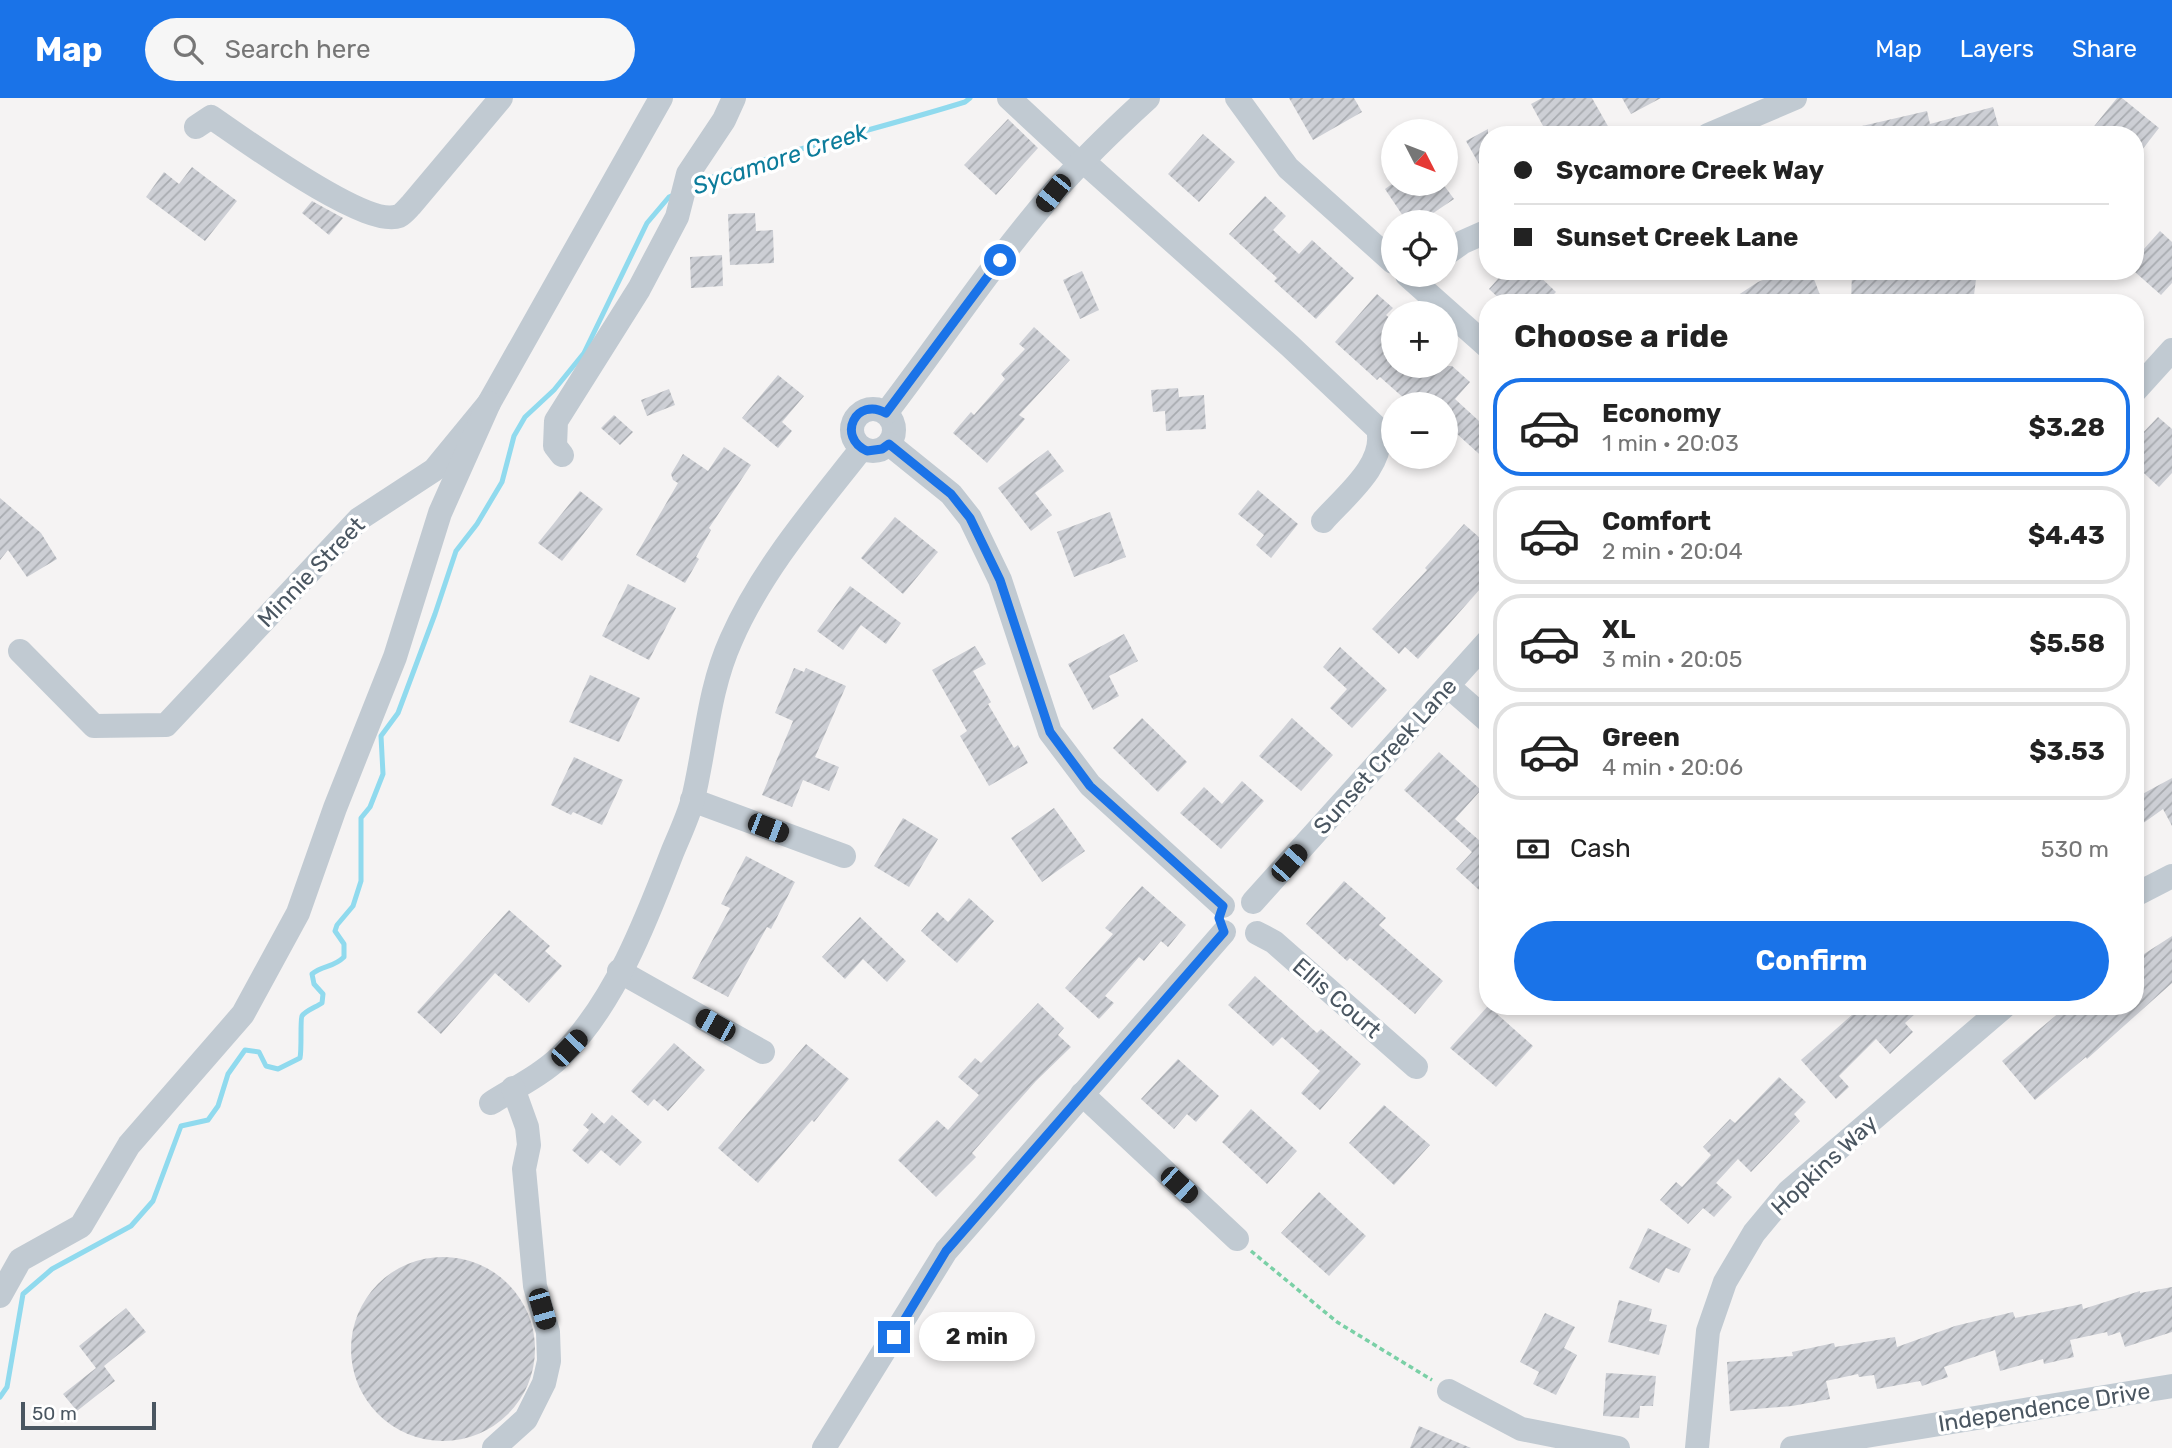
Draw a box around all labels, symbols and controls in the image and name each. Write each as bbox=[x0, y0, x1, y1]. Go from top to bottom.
search box bbox=[145, 18, 635, 81]
text: Map bbox=[35, 30, 103, 69]
icon: search bbox=[169, 30, 207, 68]
text: Search here bbox=[225, 34, 370, 65]
text: Map bbox=[1875, 35, 1922, 63]
text: Layers bbox=[1960, 35, 2034, 63]
text: Share bbox=[2072, 35, 2137, 63]
water label: Sycamore Creek bbox=[689, 117, 872, 201]
north arrow bbox=[1381, 119, 1458, 196]
map controls bbox=[1381, 119, 1458, 469]
text: Sycamore Creek Way bbox=[1556, 155, 1824, 186]
car bbox=[1032, 170, 1075, 216]
button: locate bbox=[1381, 210, 1458, 287]
text: Sunset Creek Lane bbox=[1556, 222, 1799, 253]
route start bbox=[984, 244, 1016, 276]
button: + bbox=[1381, 301, 1458, 378]
text: Choose a ride bbox=[1514, 317, 1728, 355]
button: − bbox=[1381, 392, 1458, 469]
icon: car bbox=[1518, 396, 1581, 459]
text: Economy bbox=[1602, 398, 1721, 429]
text: $3.28 bbox=[2029, 412, 2105, 443]
text: 1 min · 20:03 bbox=[1602, 429, 1739, 457]
icon: car bbox=[1518, 504, 1581, 567]
text: Comfort bbox=[1602, 506, 1711, 537]
street label: Minnie Street bbox=[252, 511, 370, 633]
text: $4.43 bbox=[2028, 520, 2105, 551]
text: 2 min · 20:04 bbox=[1602, 537, 1743, 565]
icon: car bbox=[1518, 612, 1581, 675]
text: XL bbox=[1602, 614, 1635, 645]
text: $5.58 bbox=[2029, 628, 2105, 659]
text: 3 min · 20:05 bbox=[1602, 645, 1743, 673]
street label: Sunset Creek Lane bbox=[1307, 672, 1463, 840]
icon: car bbox=[1518, 720, 1581, 783]
text: Green bbox=[1602, 722, 1680, 753]
text: $3.53 bbox=[2029, 736, 2105, 767]
text: 4 min · 20:06 bbox=[1602, 753, 1743, 781]
car bbox=[745, 811, 792, 845]
icon: cash bbox=[1514, 830, 1552, 868]
text: Cash bbox=[1570, 833, 1631, 864]
text: 530 m bbox=[2041, 835, 2109, 863]
car bbox=[1268, 840, 1311, 886]
button: Confirm bbox=[1514, 921, 2109, 1001]
street label: Ellis Court bbox=[1287, 952, 1387, 1044]
car bbox=[692, 1006, 739, 1044]
car bbox=[547, 1026, 592, 1070]
street label: Hopkins Way bbox=[1765, 1109, 1883, 1221]
car bbox=[1157, 1163, 1202, 1207]
car bbox=[527, 1286, 558, 1332]
callout: 2 min bbox=[918, 1312, 1034, 1362]
route end bbox=[878, 1321, 910, 1353]
text: 2 min bbox=[946, 1322, 1008, 1350]
street label: Independence Drive bbox=[1936, 1376, 2152, 1438]
scale bar bbox=[21, 1399, 156, 1431]
text: 50 m bbox=[32, 1402, 77, 1425]

